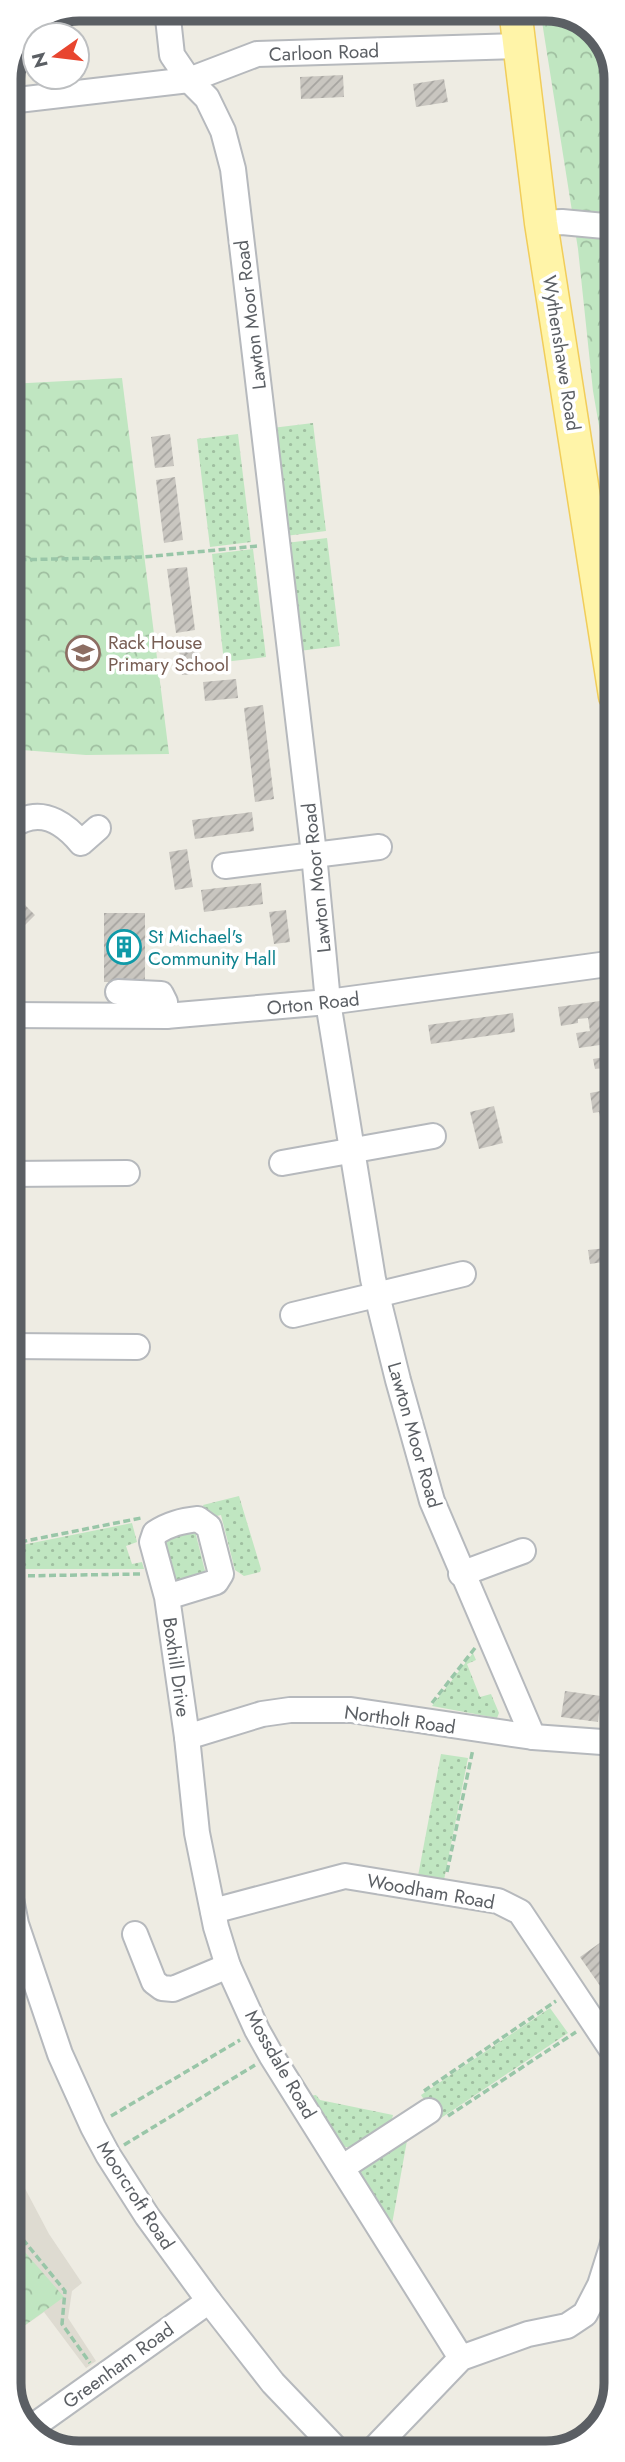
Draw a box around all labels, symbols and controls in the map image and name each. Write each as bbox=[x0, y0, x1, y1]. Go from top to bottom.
north arrow bbox=[21, 21, 91, 91]
street label: Carloon Road bbox=[268, 37, 380, 68]
text: N bbox=[25, 49, 55, 71]
street label: Lawton Moor Road bbox=[228, 239, 273, 391]
street label: Wythenshawe Road bbox=[536, 273, 587, 433]
place label: Rack House Primary School bbox=[108, 629, 229, 678]
school or university icon: Rack House Primary School bbox=[64, 634, 102, 672]
street label: Lawton Moor Road bbox=[295, 802, 338, 954]
place label: St Michael's Community Hall bbox=[148, 923, 276, 972]
building icon: St Michael's Community Hall bbox=[105, 928, 143, 966]
street label: Orton Road bbox=[265, 985, 361, 1022]
street label: Lawton Moor Road bbox=[381, 1359, 448, 1511]
street label: Boxhill Drive bbox=[156, 1616, 197, 1719]
street label: Northolt Road bbox=[343, 1698, 457, 1741]
street label: Woodham Road bbox=[365, 1867, 497, 1916]
street label: Mossdale Road bbox=[238, 2005, 323, 2124]
street label: Moorcroft Road bbox=[90, 2136, 181, 2255]
street label: Greenham Road bbox=[57, 2316, 179, 2415]

